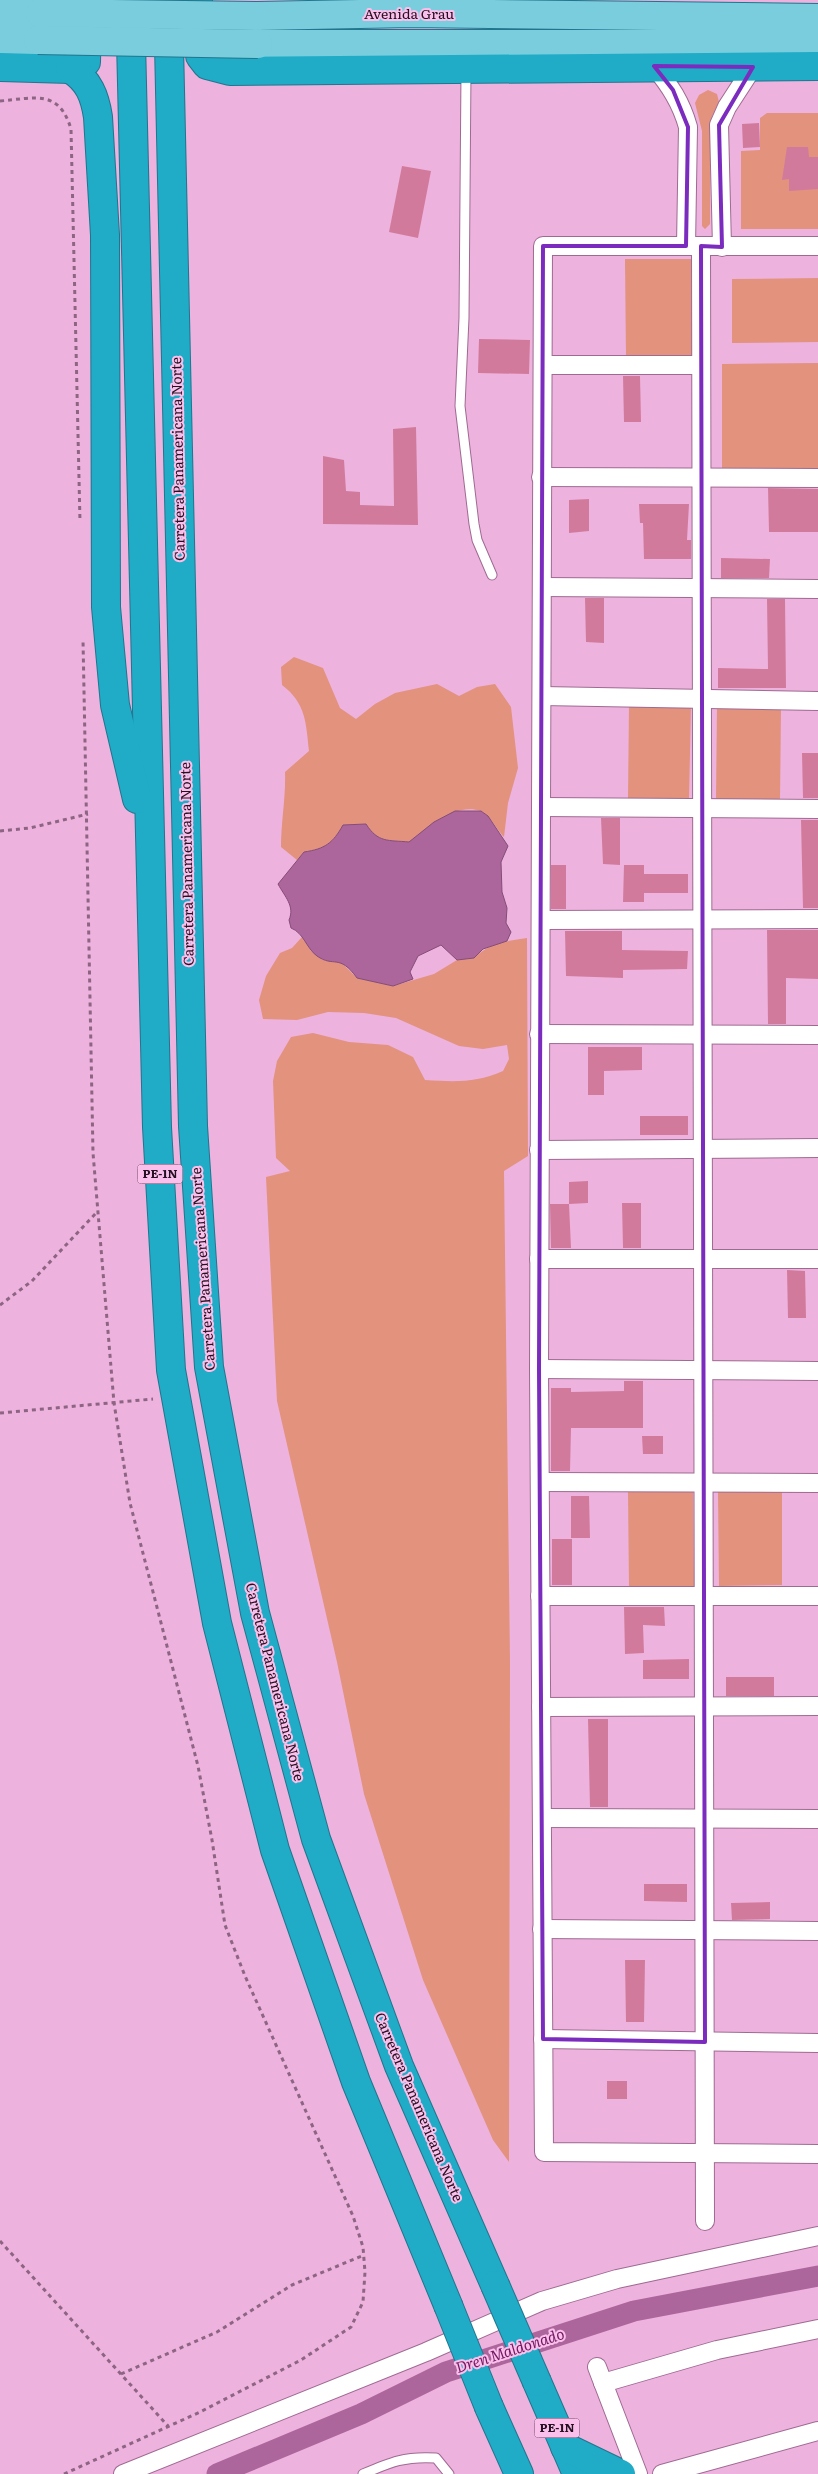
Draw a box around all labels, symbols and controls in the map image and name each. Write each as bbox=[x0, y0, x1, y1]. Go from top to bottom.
street label: Avenida Grau bbox=[364, 3, 454, 23]
street label: Carretera Panamericana Norte bbox=[165, 357, 189, 561]
street label: Carretera Panamericana Norte bbox=[174, 762, 198, 966]
road number: PE-1N bbox=[138, 1164, 182, 1184]
street label: Carretera Panamericana Norte bbox=[185, 1167, 219, 1371]
street label: Carretera Panamericana Norte bbox=[242, 1580, 310, 1783]
street label: Carretera Panamericana Norte bbox=[371, 2009, 469, 2204]
water label: Dren Maldonado bbox=[452, 2321, 567, 2378]
road number: PE-1N bbox=[534, 2418, 580, 2438]

